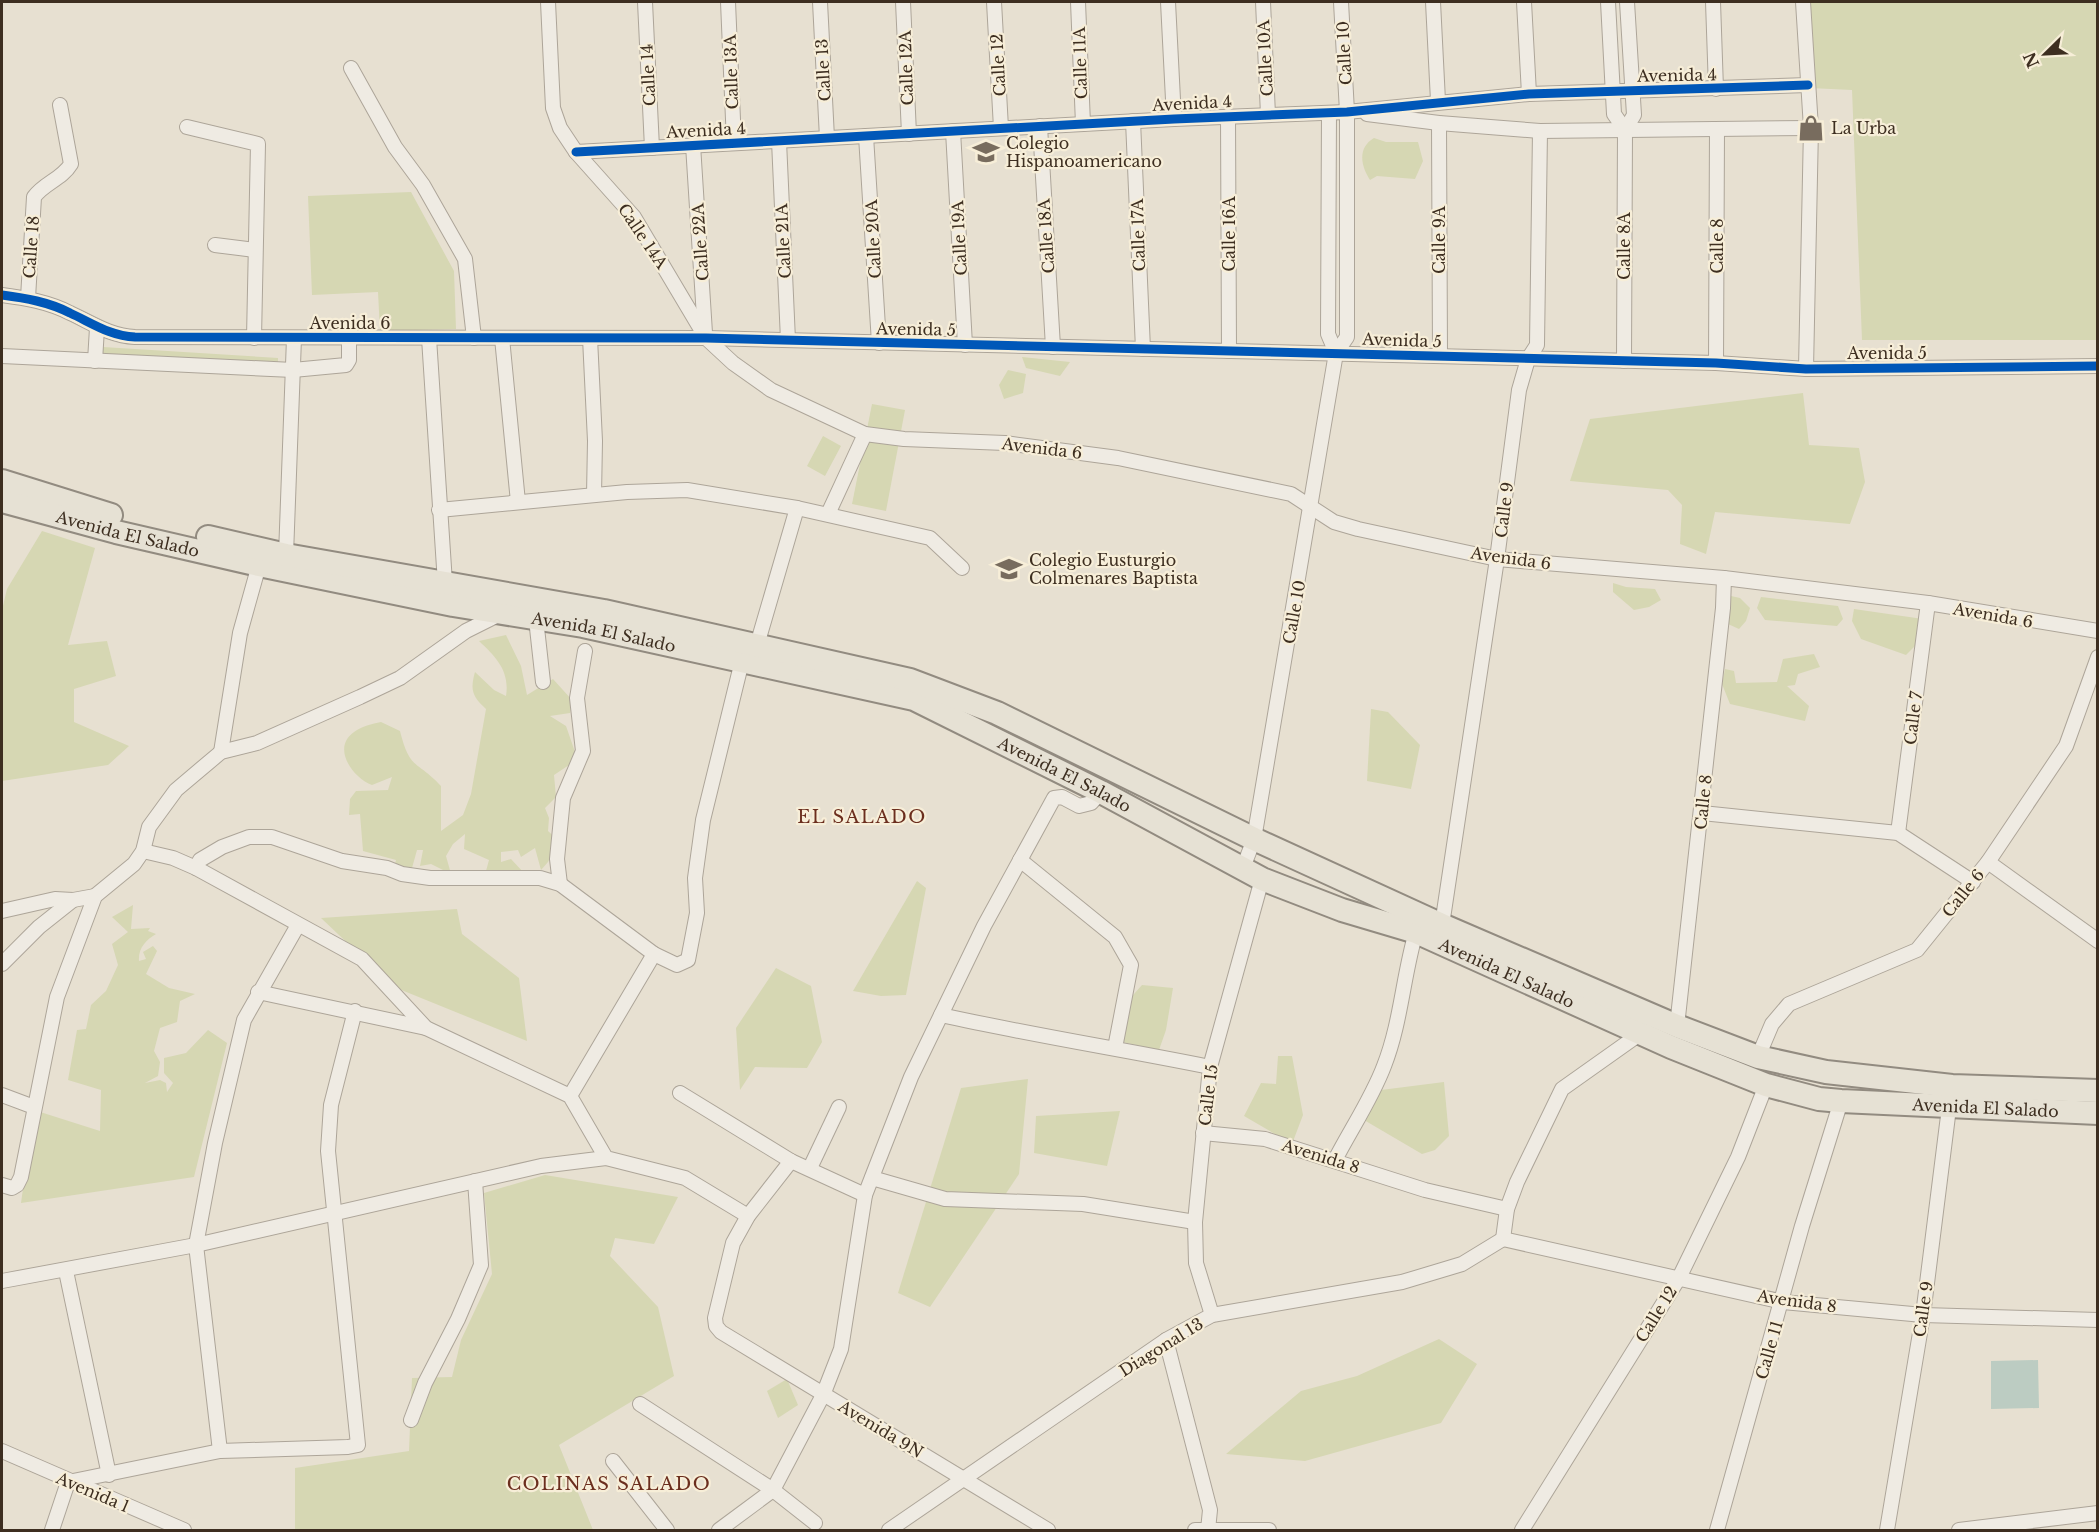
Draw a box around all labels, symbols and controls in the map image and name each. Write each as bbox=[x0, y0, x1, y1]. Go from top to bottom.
street label: Calle 10A bbox=[1253, 19, 1277, 97]
street label: Calle 10 bbox=[1332, 20, 1356, 86]
north arrow bbox=[2015, 24, 2075, 84]
street label: Calle 11A bbox=[1069, 26, 1091, 100]
street label: Calle 12A bbox=[895, 29, 917, 106]
street label: Calle 13A bbox=[720, 33, 742, 110]
street label: Calle 12 bbox=[986, 33, 1010, 97]
street label: Calle 13 bbox=[811, 38, 835, 102]
street label: Calle 14 bbox=[636, 43, 660, 107]
text: N bbox=[2019, 49, 2043, 71]
street label: Avenida 4 bbox=[1636, 64, 1717, 86]
street label: Avenida 4 bbox=[1151, 91, 1232, 115]
shop icon: La Urba bbox=[1796, 113, 1826, 143]
street label: Avenida 4 bbox=[665, 118, 746, 142]
place label: La Urba bbox=[1831, 118, 1896, 138]
place label: Colegio Hispanoamericano bbox=[1006, 133, 1162, 171]
school or university icon: Colegio Hispanoamericano bbox=[971, 137, 1001, 167]
street label: Calle 16A bbox=[1219, 196, 1239, 272]
street label: Calle 18A bbox=[1033, 197, 1059, 274]
street label: Calle 20A bbox=[861, 198, 885, 279]
street label: Calle 17A bbox=[1127, 198, 1149, 272]
street label: Calle 14A bbox=[614, 199, 673, 273]
street label: Calle 19A bbox=[947, 199, 971, 276]
street label: Calle 22A bbox=[687, 202, 713, 282]
street label: Calle 21A bbox=[771, 202, 795, 279]
street label: Calle 9A bbox=[1429, 205, 1449, 274]
street label: Calle 8A bbox=[1614, 211, 1634, 280]
street label: Calle 18 bbox=[19, 215, 43, 279]
street label: Calle 8 bbox=[1707, 218, 1727, 274]
street label: Avenida 6 bbox=[309, 313, 390, 333]
street label: Avenida 5 bbox=[875, 318, 956, 340]
street label: Avenida 5 bbox=[1361, 329, 1442, 351]
street label: Avenida 5 bbox=[1846, 343, 1927, 363]
street label: Avenida 6 bbox=[1000, 433, 1083, 463]
street label: Calle 9 bbox=[1491, 481, 1517, 539]
street label: Avenida El Salado bbox=[53, 506, 201, 561]
street label: Avenida 6 bbox=[1469, 542, 1552, 574]
place label: Colegio Eusturgio Colmenares Baptista bbox=[1029, 550, 1198, 588]
school or university icon: Colegio Eusturgio Colmenares Baptista bbox=[994, 554, 1024, 584]
street label: Calle 10 bbox=[1279, 579, 1309, 645]
street label: Avenida 6 bbox=[1950, 598, 2035, 632]
street label: Avenida El Salado bbox=[529, 608, 678, 656]
street label: Calle 7 bbox=[1900, 689, 1926, 746]
street label: Avenida El Salado bbox=[994, 732, 1135, 816]
street label: Calle 8 bbox=[1690, 773, 1716, 831]
district label: EL SALADO bbox=[797, 806, 927, 828]
street label: Calle 6 bbox=[1938, 865, 1988, 921]
street label: Avenida El Salado bbox=[1435, 933, 1578, 1012]
street label: Calle 15 bbox=[1194, 1063, 1222, 1127]
street label: Avenida El Salado bbox=[1911, 1094, 2059, 1121]
street label: Avenida 8 bbox=[1279, 1134, 1362, 1177]
street label: Calle 9 bbox=[1909, 1280, 1937, 1338]
street label: Calle 12 bbox=[1631, 1282, 1681, 1346]
street label: Avenida 8 bbox=[1755, 1285, 1838, 1316]
street label: Diagonal 13 bbox=[1115, 1313, 1207, 1381]
street label: Calle 11 bbox=[1751, 1318, 1787, 1382]
street label: Avenida 9N bbox=[834, 1395, 927, 1462]
street label: Avenida 1 bbox=[52, 1467, 133, 1516]
district label: COLINAS SALADO bbox=[507, 1473, 711, 1495]

